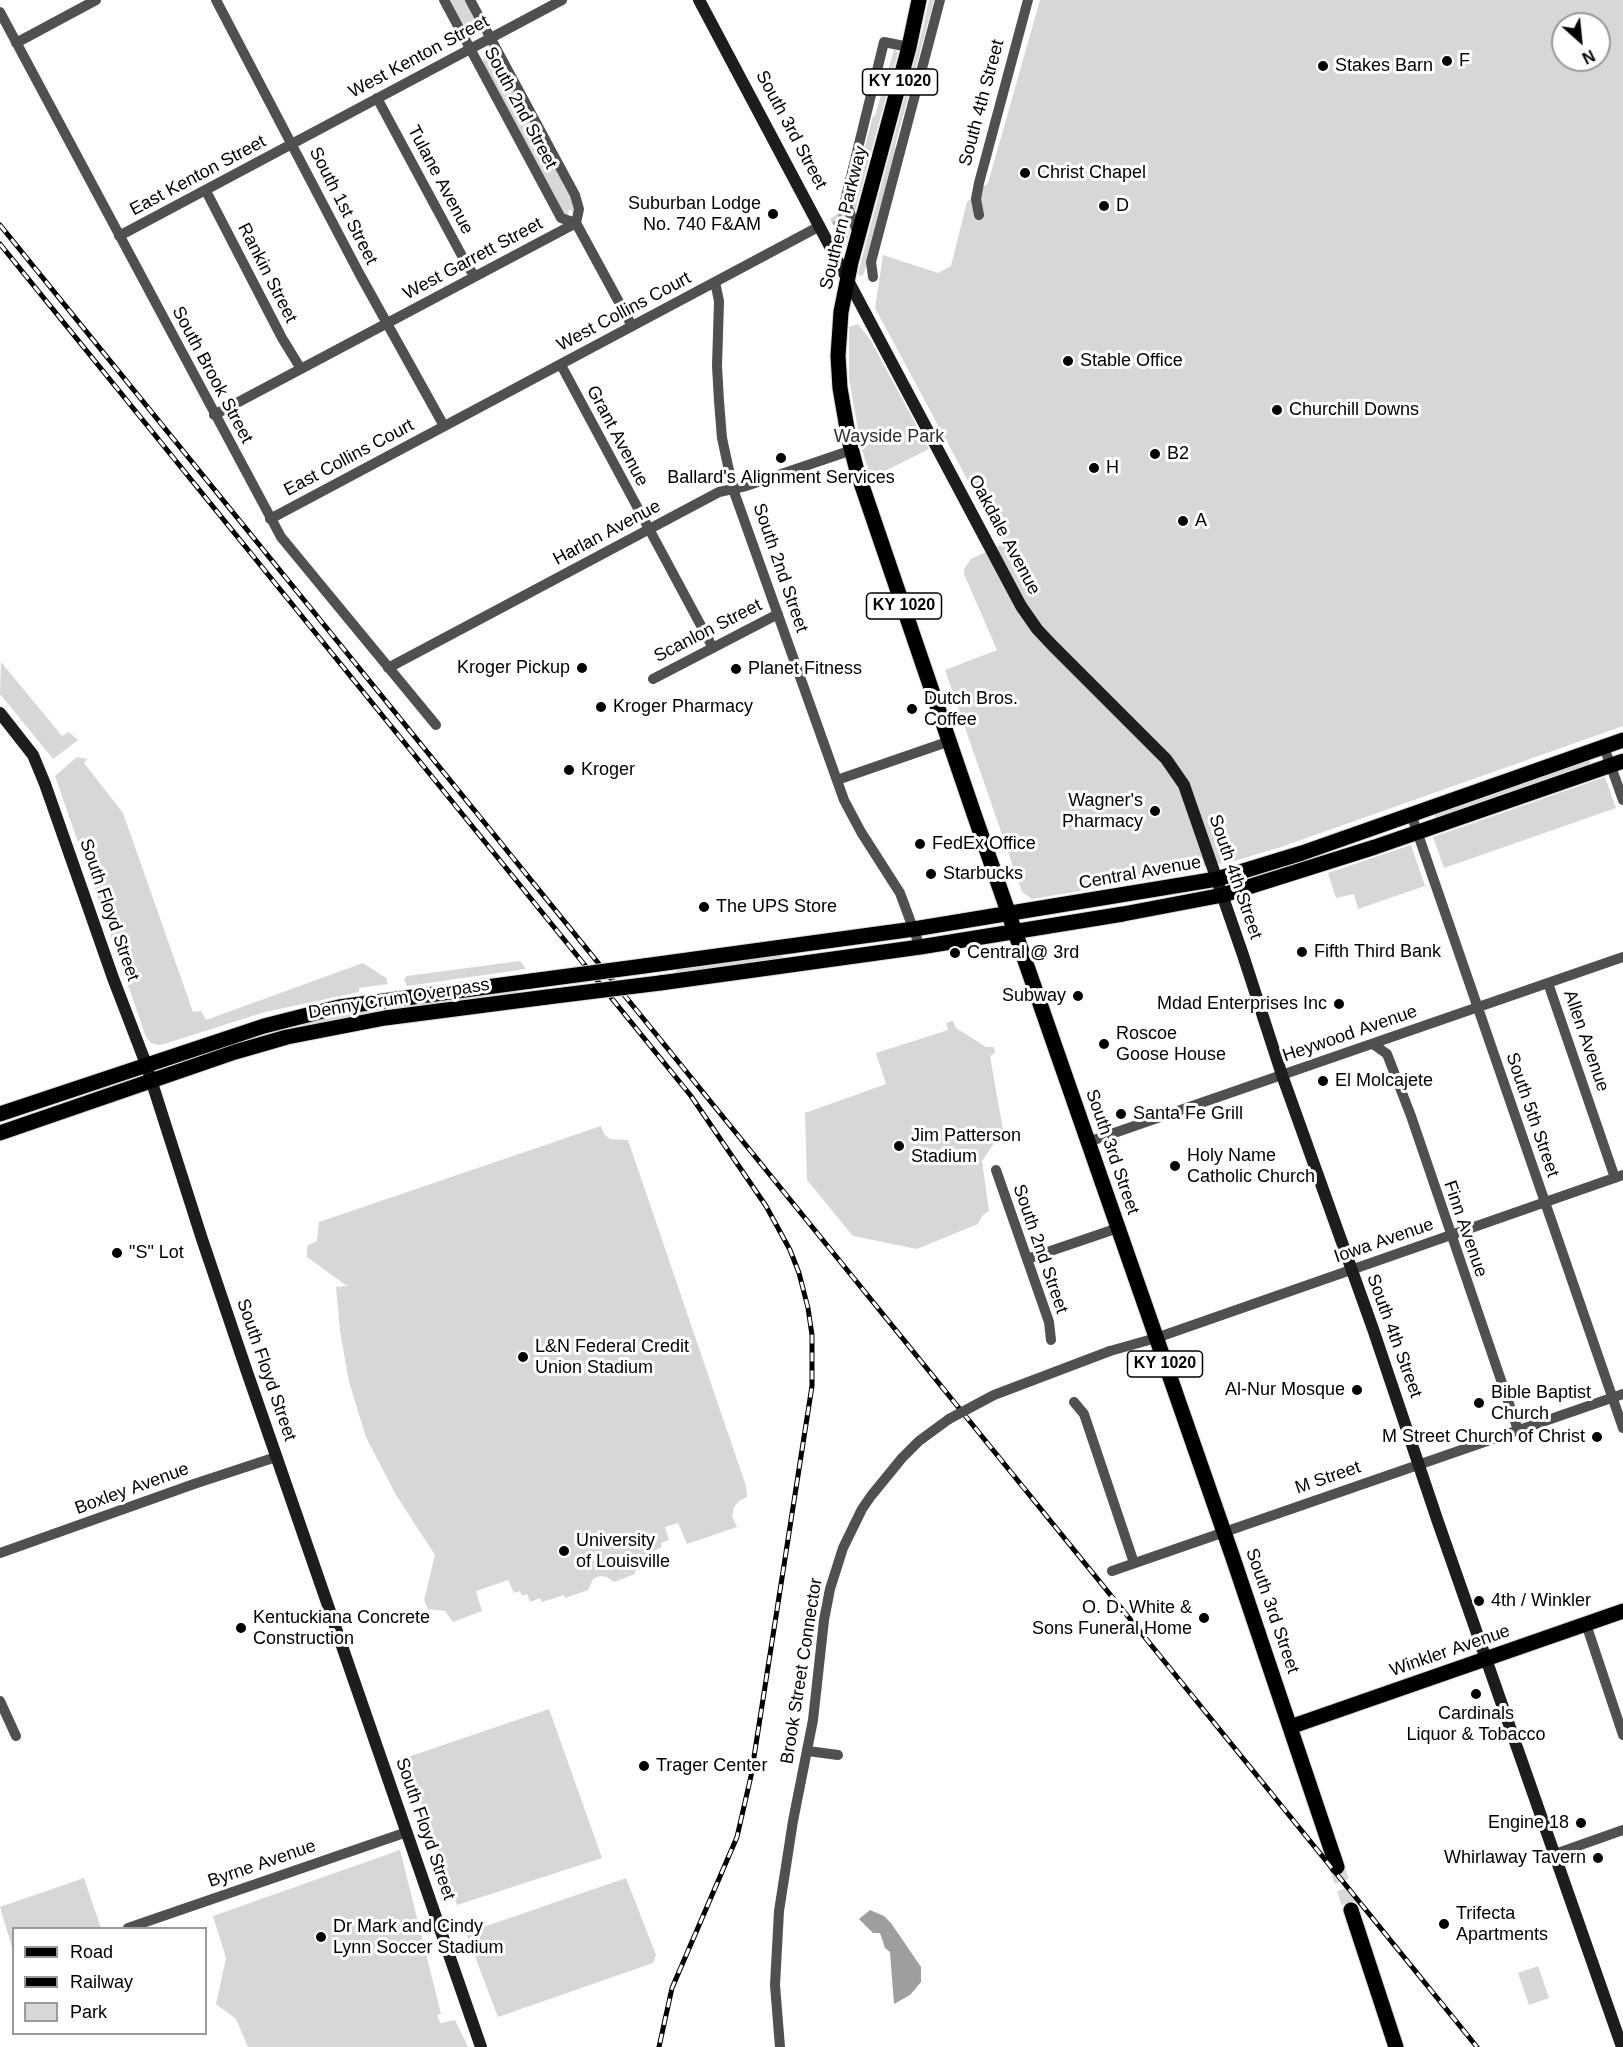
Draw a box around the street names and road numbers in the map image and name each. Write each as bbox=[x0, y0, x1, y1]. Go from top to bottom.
street label: West Kenton Street bbox=[345, 11, 493, 103]
street label: South 4th Street bbox=[955, 37, 1009, 169]
street label: South 2nd Street bbox=[479, 43, 561, 173]
street label: South 3rd Street bbox=[751, 67, 831, 193]
road number: KY 1020 bbox=[862, 69, 938, 95]
street label: Tulane Avenue bbox=[402, 122, 478, 238]
street label: East Kenton Street bbox=[126, 131, 270, 221]
street label: South 1st Street bbox=[304, 144, 382, 268]
street label: Southern Parkway bbox=[816, 144, 872, 292]
street label: West Garrett Street bbox=[400, 213, 546, 305]
street label: Rankin Street bbox=[233, 220, 301, 326]
street label: West Collins Court bbox=[553, 268, 695, 356]
street label: South Brook Street bbox=[167, 303, 257, 447]
street label: Grant Avenue bbox=[581, 382, 653, 490]
street label: East Collins Court bbox=[280, 415, 418, 501]
street label: Oakdale Avenue bbox=[963, 471, 1045, 599]
street label: Harlan Avenue bbox=[550, 496, 664, 570]
street label: South 2nd Street bbox=[748, 501, 812, 635]
road number: KY 1020 bbox=[866, 593, 942, 619]
street label: Scanlon Street bbox=[650, 595, 766, 667]
street label: South 4th Street bbox=[1204, 812, 1266, 942]
street label: South Floyd Street bbox=[75, 836, 143, 984]
street label: Central Avenue bbox=[1077, 852, 1203, 894]
street label: Denny Crum Overpass bbox=[307, 974, 491, 1024]
street label: Allen Avenue bbox=[1559, 987, 1613, 1095]
street label: Heywood Avenue bbox=[1280, 1001, 1420, 1067]
street label: South 5th Street bbox=[1501, 1050, 1563, 1180]
street label: South 3rd Street bbox=[1080, 1087, 1144, 1217]
street label: Finn Avenue bbox=[1438, 1178, 1492, 1280]
street label: South 2nd Street bbox=[1008, 1182, 1072, 1316]
street label: Iowa Avenue bbox=[1331, 1214, 1437, 1268]
street label: South 4th Street bbox=[1362, 1271, 1426, 1401]
street label: South Floyd Street bbox=[232, 1296, 300, 1444]
road number: KY 1020 bbox=[1128, 1351, 1202, 1377]
street label: M Street bbox=[1292, 1457, 1364, 1499]
street label: Boxley Avenue bbox=[72, 1458, 192, 1520]
street label: South 3rd Street bbox=[1240, 1546, 1304, 1676]
street label: Brook Street Connector bbox=[777, 1576, 827, 1766]
street label: Winkler Avenue bbox=[1387, 1620, 1513, 1682]
street label: South Floyd Street bbox=[391, 1755, 459, 1903]
street label: Byrne Avenue bbox=[205, 1835, 319, 1893]

